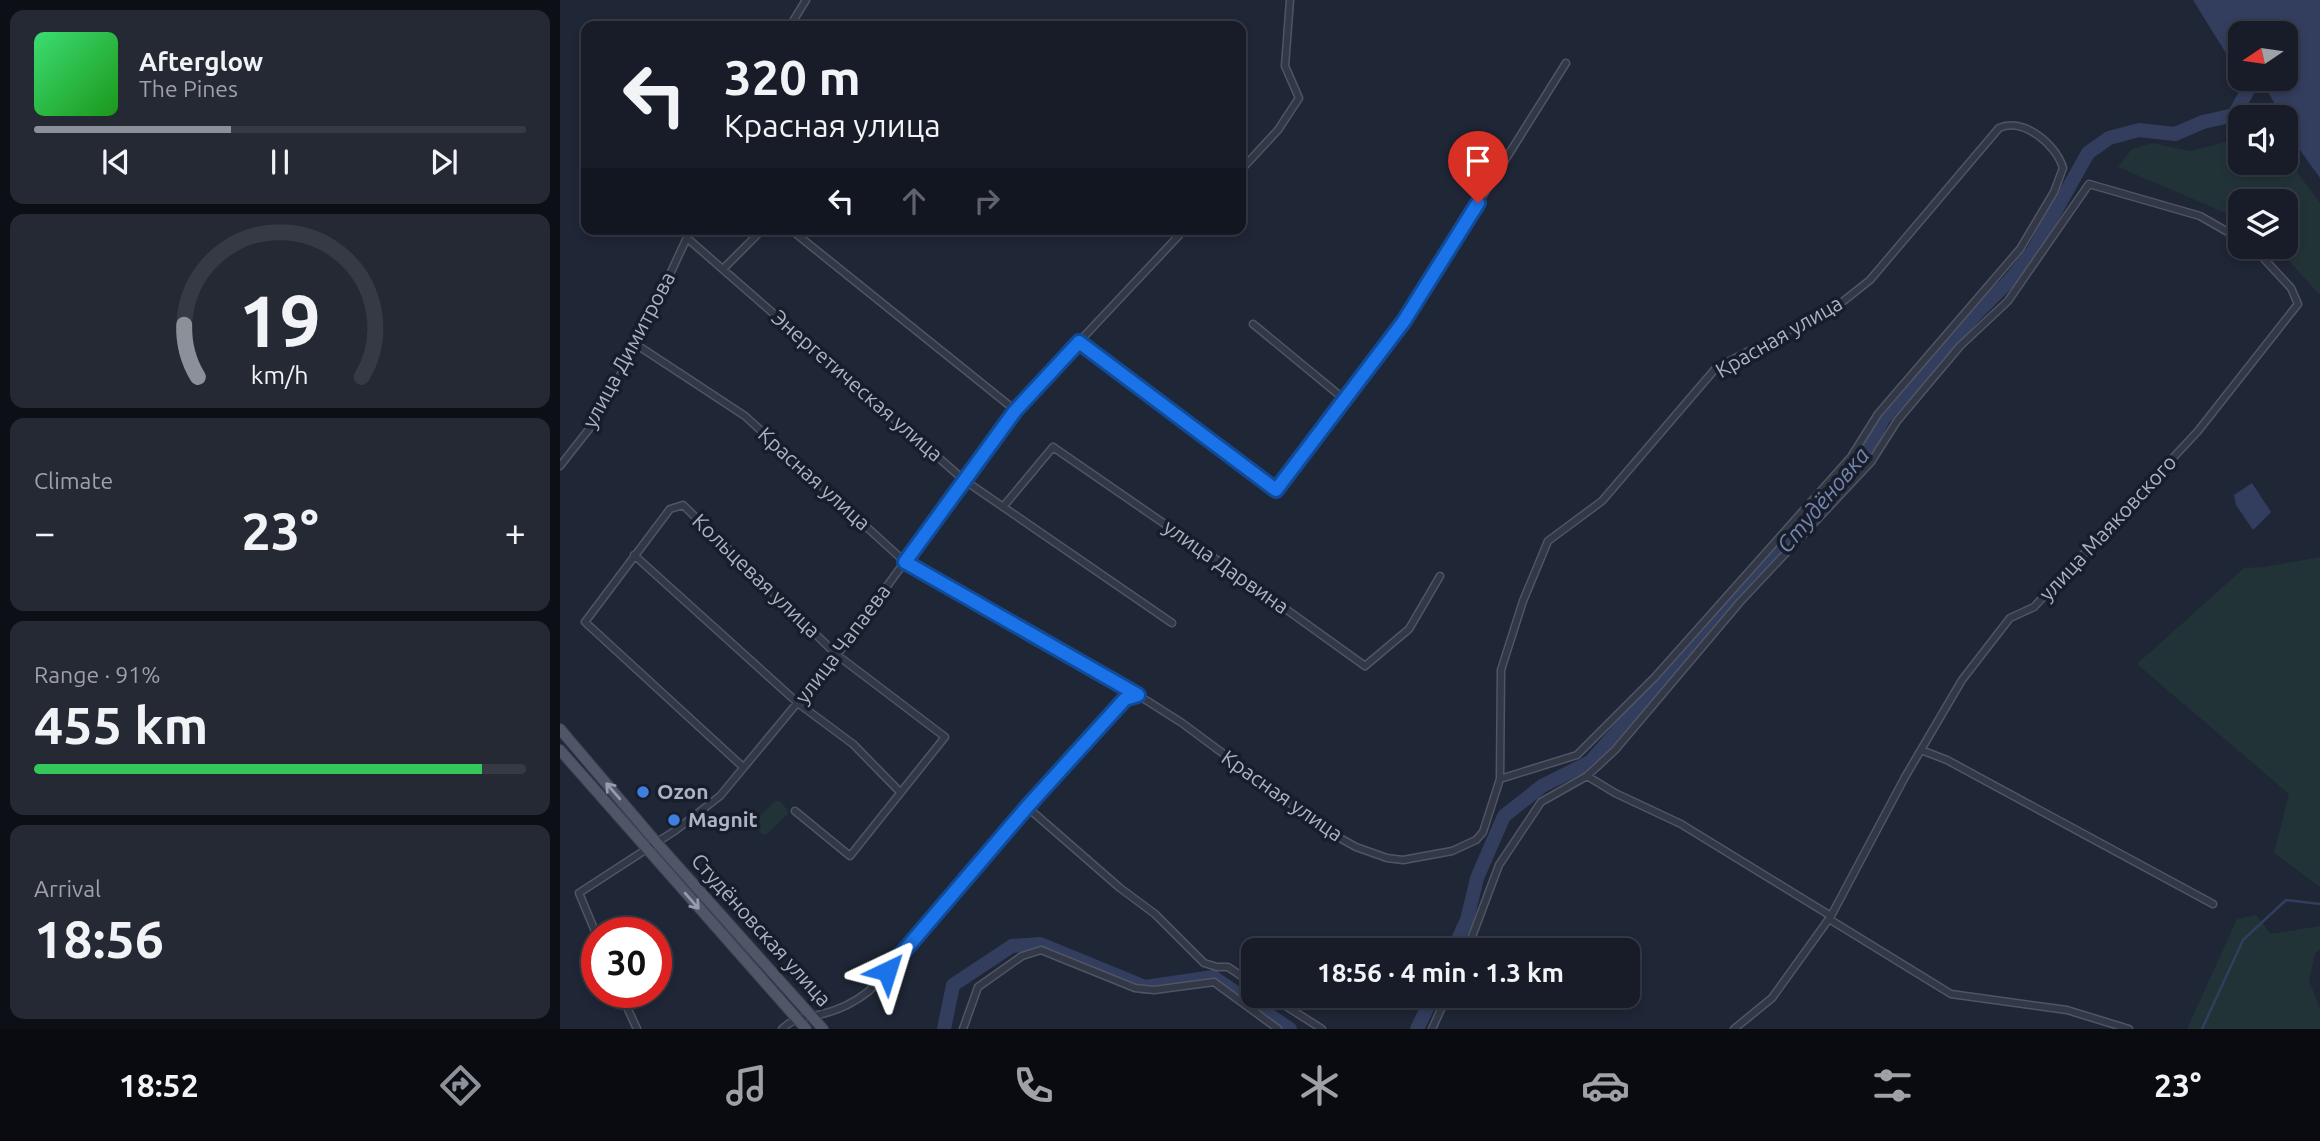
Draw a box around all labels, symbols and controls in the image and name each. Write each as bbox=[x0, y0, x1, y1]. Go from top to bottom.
north arrow bbox=[2228, 21, 2298, 91]
map controls bbox=[2228, 21, 2298, 259]
text: Afterglow bbox=[139, 47, 263, 76]
icon: left bbox=[609, 49, 700, 140]
text: 320 m bbox=[724, 49, 861, 104]
text: The Pines bbox=[139, 76, 238, 101]
button: sound bbox=[2228, 105, 2298, 175]
text: Красная улица bbox=[724, 107, 941, 143]
pin bbox=[1448, 131, 1508, 203]
icon: arrive bbox=[1459, 142, 1497, 180]
icon: previous bbox=[97, 143, 135, 181]
icon: pause bbox=[261, 143, 299, 181]
icon: next bbox=[425, 143, 463, 181]
icon: left bbox=[822, 182, 860, 220]
icon: ahead bbox=[895, 182, 933, 220]
icon: right bbox=[968, 182, 1006, 220]
button: layers bbox=[2228, 189, 2298, 259]
street label: улица Димитрова bbox=[577, 267, 679, 432]
text: 19 bbox=[239, 279, 321, 361]
street label: Красная улица bbox=[1711, 290, 1846, 382]
street label: Энергетическая улица bbox=[767, 305, 948, 466]
text: km/h bbox=[251, 360, 309, 388]
street label: Красная улица bbox=[754, 422, 876, 535]
water label: Студёновка bbox=[1771, 442, 1874, 557]
street label: улица Маяковского bbox=[2034, 450, 2181, 605]
text: Climate bbox=[34, 468, 113, 493]
text: 23° bbox=[241, 502, 319, 560]
street label: Кольцевая улица bbox=[688, 508, 825, 642]
text: − bbox=[34, 511, 55, 553]
text: + bbox=[505, 511, 526, 553]
street label: улица Дарвина bbox=[1159, 514, 1294, 618]
street label: улица Чапаева bbox=[790, 579, 895, 708]
text: Range · 91% bbox=[34, 662, 161, 687]
text: 455 km bbox=[34, 696, 208, 754]
street label: Красная улица bbox=[1217, 745, 1348, 846]
place label: Ozon bbox=[657, 779, 708, 803]
one-way arrow bbox=[605, 782, 621, 800]
marker: Ozon bbox=[635, 784, 651, 800]
place label: Magnit bbox=[688, 807, 758, 831]
marker: Magnit bbox=[666, 812, 682, 828]
street label: Студёновская улица bbox=[687, 848, 837, 1011]
text: Arrival bbox=[34, 876, 101, 901]
one-way arrow bbox=[684, 892, 700, 910]
text: 18:56 bbox=[34, 910, 164, 968]
speed limit sign: 30 bbox=[581, 917, 672, 1008]
position arrow bbox=[850, 934, 924, 1008]
text: 18:56 · 4 min · 1.3 km bbox=[1317, 958, 1564, 987]
icon: directions bbox=[436, 1061, 485, 1110]
icon: music bbox=[722, 1061, 771, 1110]
icon: phone bbox=[1009, 1061, 1058, 1110]
icon: climate bbox=[1295, 1061, 1344, 1110]
icon: car bbox=[1581, 1061, 1630, 1110]
icon: filters bbox=[1868, 1061, 1917, 1110]
text: 18:52 bbox=[119, 1067, 199, 1103]
text: 23° bbox=[2154, 1067, 2201, 1103]

